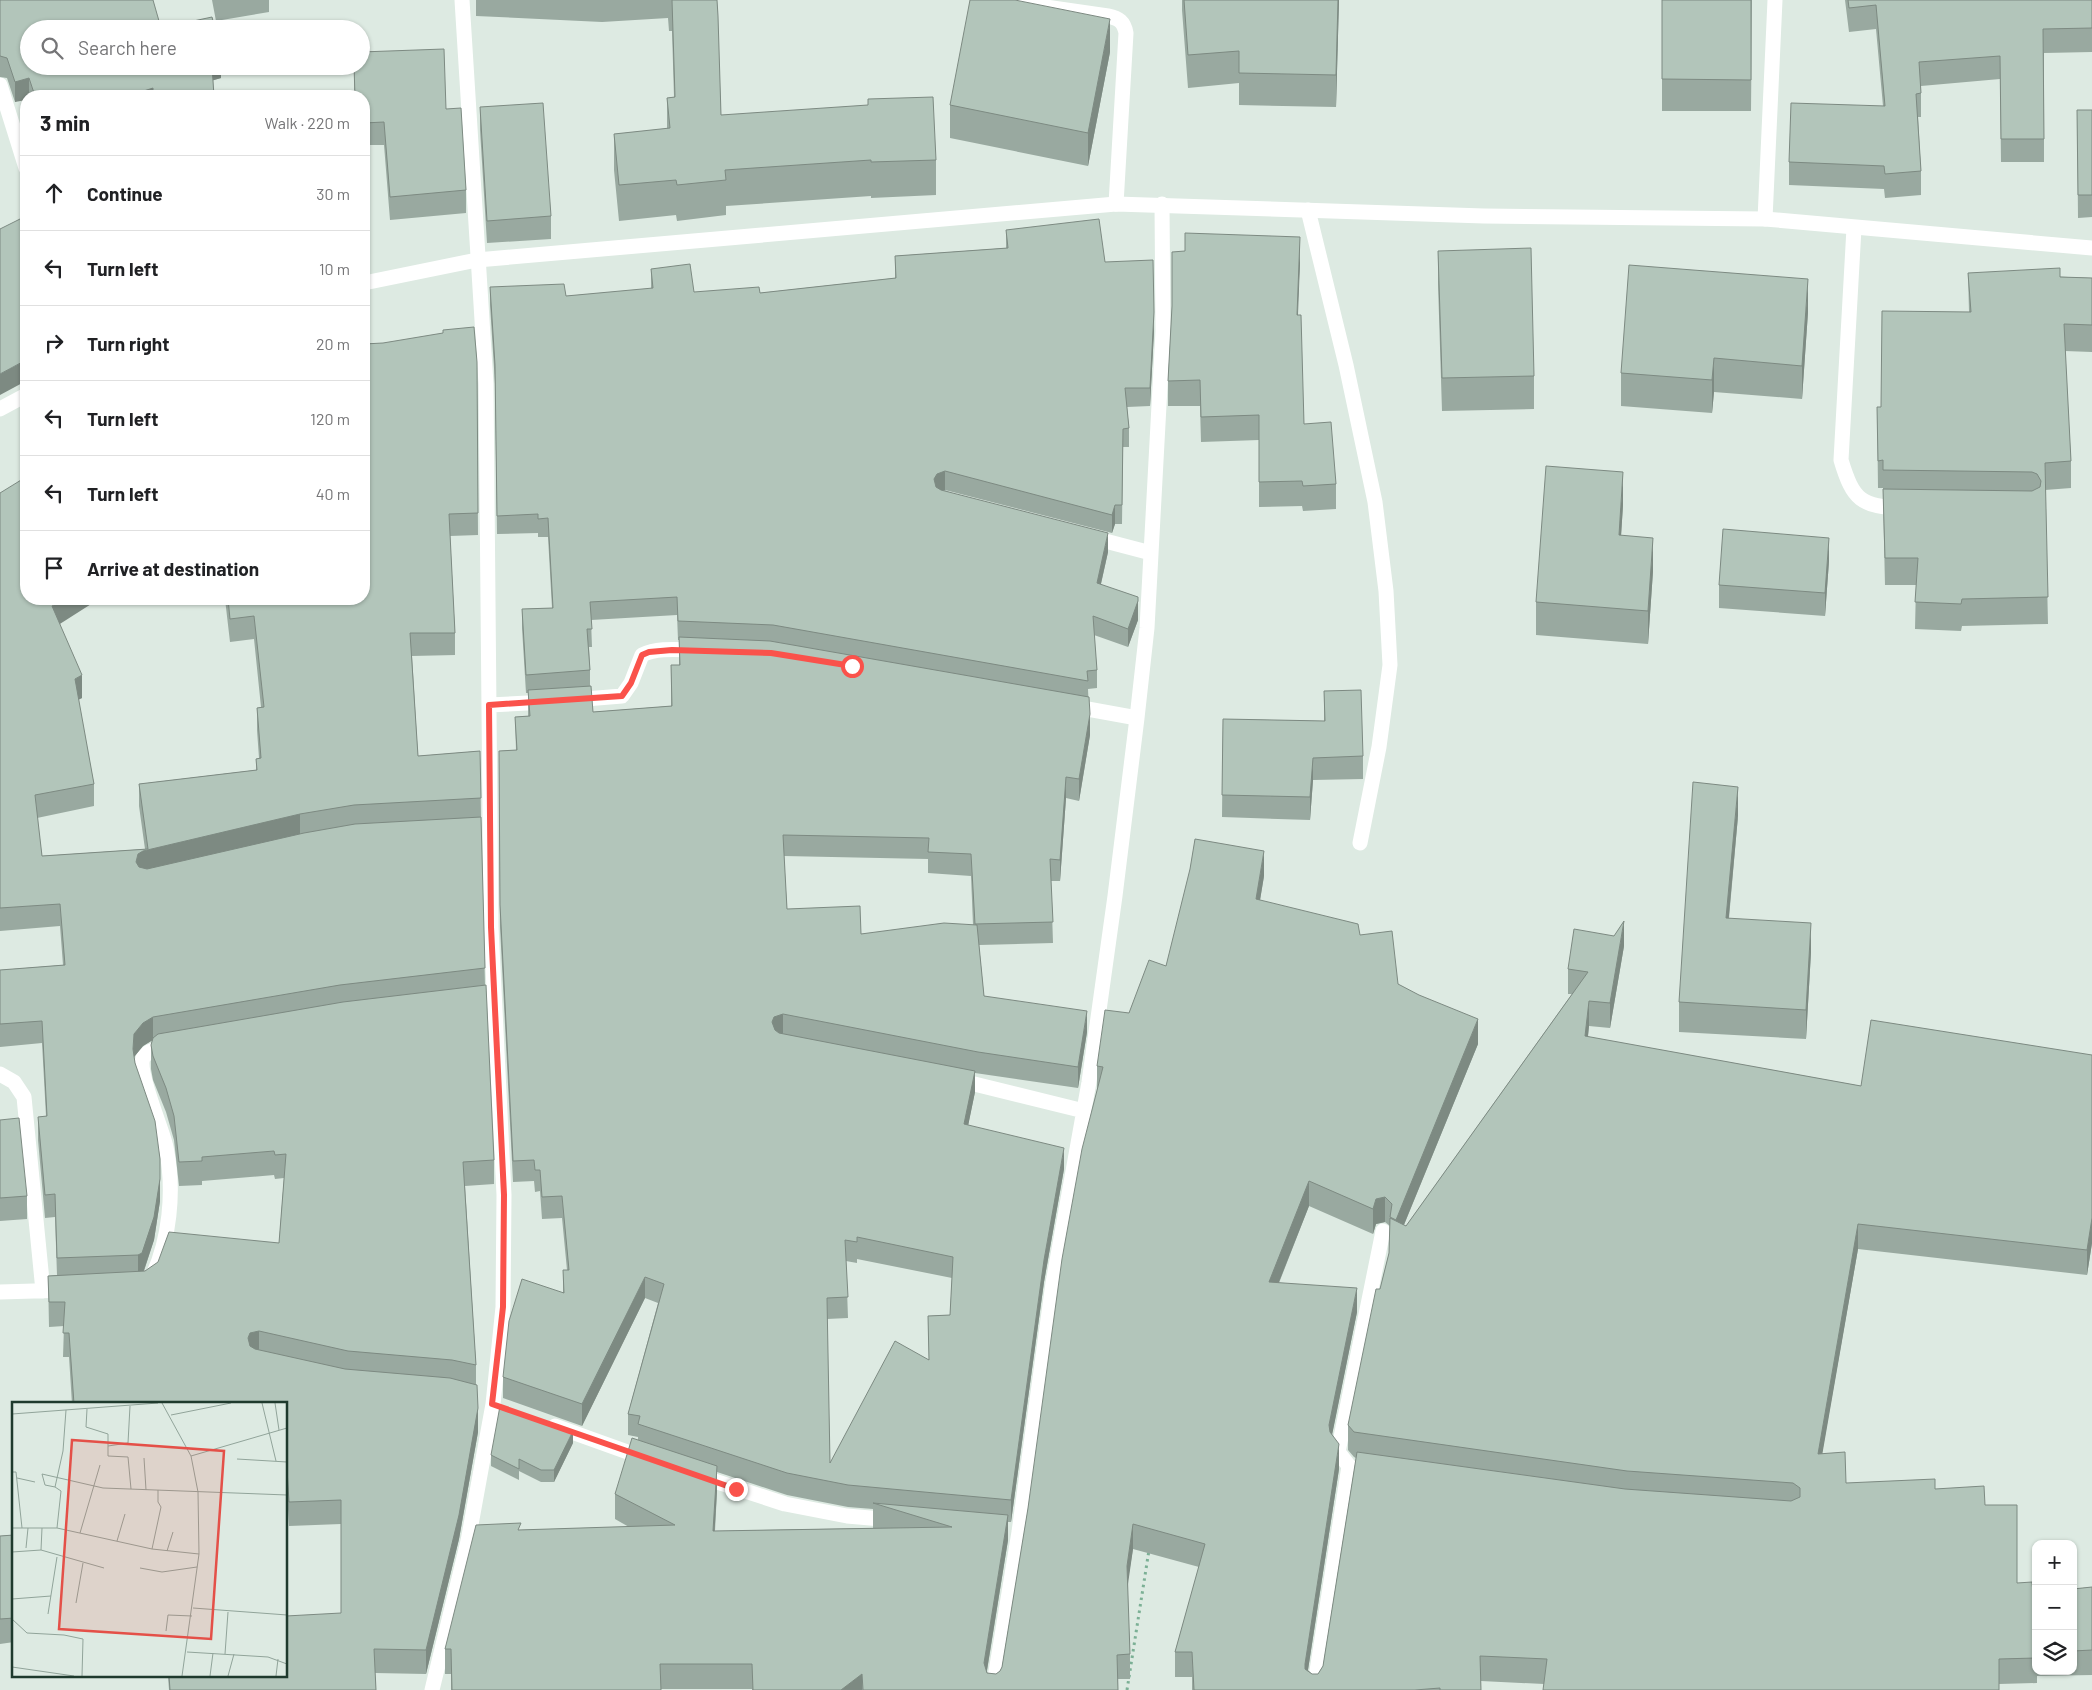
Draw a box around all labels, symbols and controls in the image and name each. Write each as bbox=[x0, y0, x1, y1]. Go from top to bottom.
search box bbox=[20, 20, 370, 75]
icon: search bbox=[38, 34, 66, 62]
text: Search here bbox=[78, 36, 177, 59]
text: 3 min bbox=[40, 110, 90, 135]
text: Walk · 220 m bbox=[264, 113, 350, 132]
icon: ahead bbox=[40, 179, 68, 207]
text: Continue bbox=[87, 182, 163, 205]
text: 30 m bbox=[316, 184, 350, 203]
icon: left bbox=[40, 254, 68, 282]
text: Turn left bbox=[87, 257, 158, 280]
text: 10 m bbox=[319, 259, 350, 278]
icon: right bbox=[40, 329, 68, 357]
text: Turn right bbox=[87, 332, 169, 355]
text: 20 m bbox=[316, 334, 350, 353]
icon: left bbox=[40, 404, 68, 432]
text: Turn left bbox=[87, 407, 158, 430]
text: 120 m bbox=[310, 409, 350, 428]
icon: left bbox=[40, 479, 68, 507]
text: Turn left bbox=[87, 482, 158, 505]
text: 40 m bbox=[316, 484, 350, 503]
icon: arrive bbox=[40, 554, 68, 582]
text: Arrive at destination bbox=[87, 557, 259, 580]
route start bbox=[841, 655, 864, 678]
inset map bbox=[12, 1402, 288, 1678]
route end bbox=[725, 1478, 748, 1501]
map controls bbox=[2032, 1540, 2077, 1675]
button: + bbox=[2032, 1540, 2077, 1585]
button: − bbox=[2032, 1585, 2077, 1630]
button: layers bbox=[2032, 1630, 2077, 1675]

